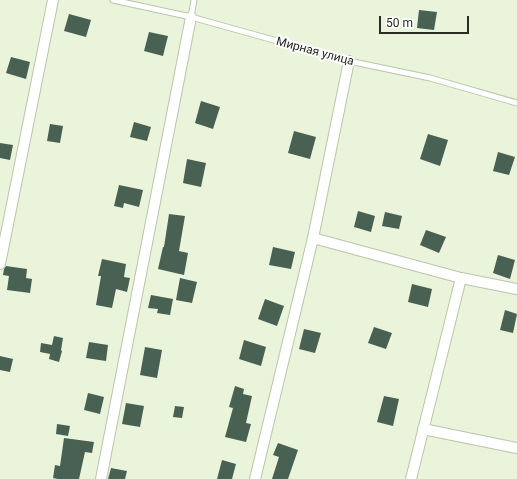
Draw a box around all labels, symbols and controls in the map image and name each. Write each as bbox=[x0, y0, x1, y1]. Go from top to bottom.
scale bar bbox=[381, 8, 471, 34]
text: 50 m bbox=[386, 16, 413, 30]
street label: Мирная улица bbox=[274, 35, 356, 69]

